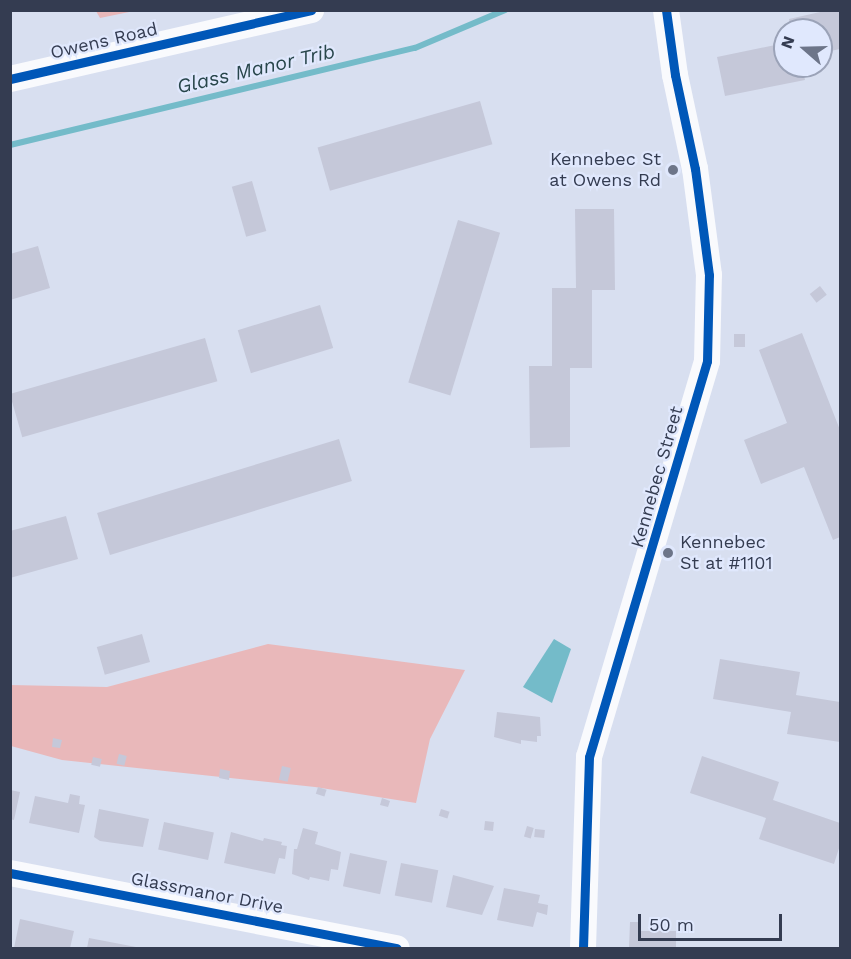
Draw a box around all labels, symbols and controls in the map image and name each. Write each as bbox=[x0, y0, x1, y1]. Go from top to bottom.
street label: Owens Road bbox=[48, 18, 160, 64]
north arrow bbox=[773, 18, 833, 78]
text: N bbox=[777, 34, 798, 51]
water label: Glass Manor Trib bbox=[174, 39, 338, 99]
place label: Kennebec St at Owens Rd bbox=[549, 149, 661, 192]
marker: Kennebec St at Owens Rd bbox=[666, 163, 680, 177]
street label: Kennebec Street bbox=[626, 404, 688, 550]
place label: Kennebec St at #1101 bbox=[680, 532, 772, 574]
marker: Kennebec St at #1101 bbox=[661, 546, 675, 560]
street label: Glassmanor Drive bbox=[129, 868, 285, 918]
scale bar bbox=[641, 902, 785, 940]
text: 50 m bbox=[649, 914, 694, 935]

